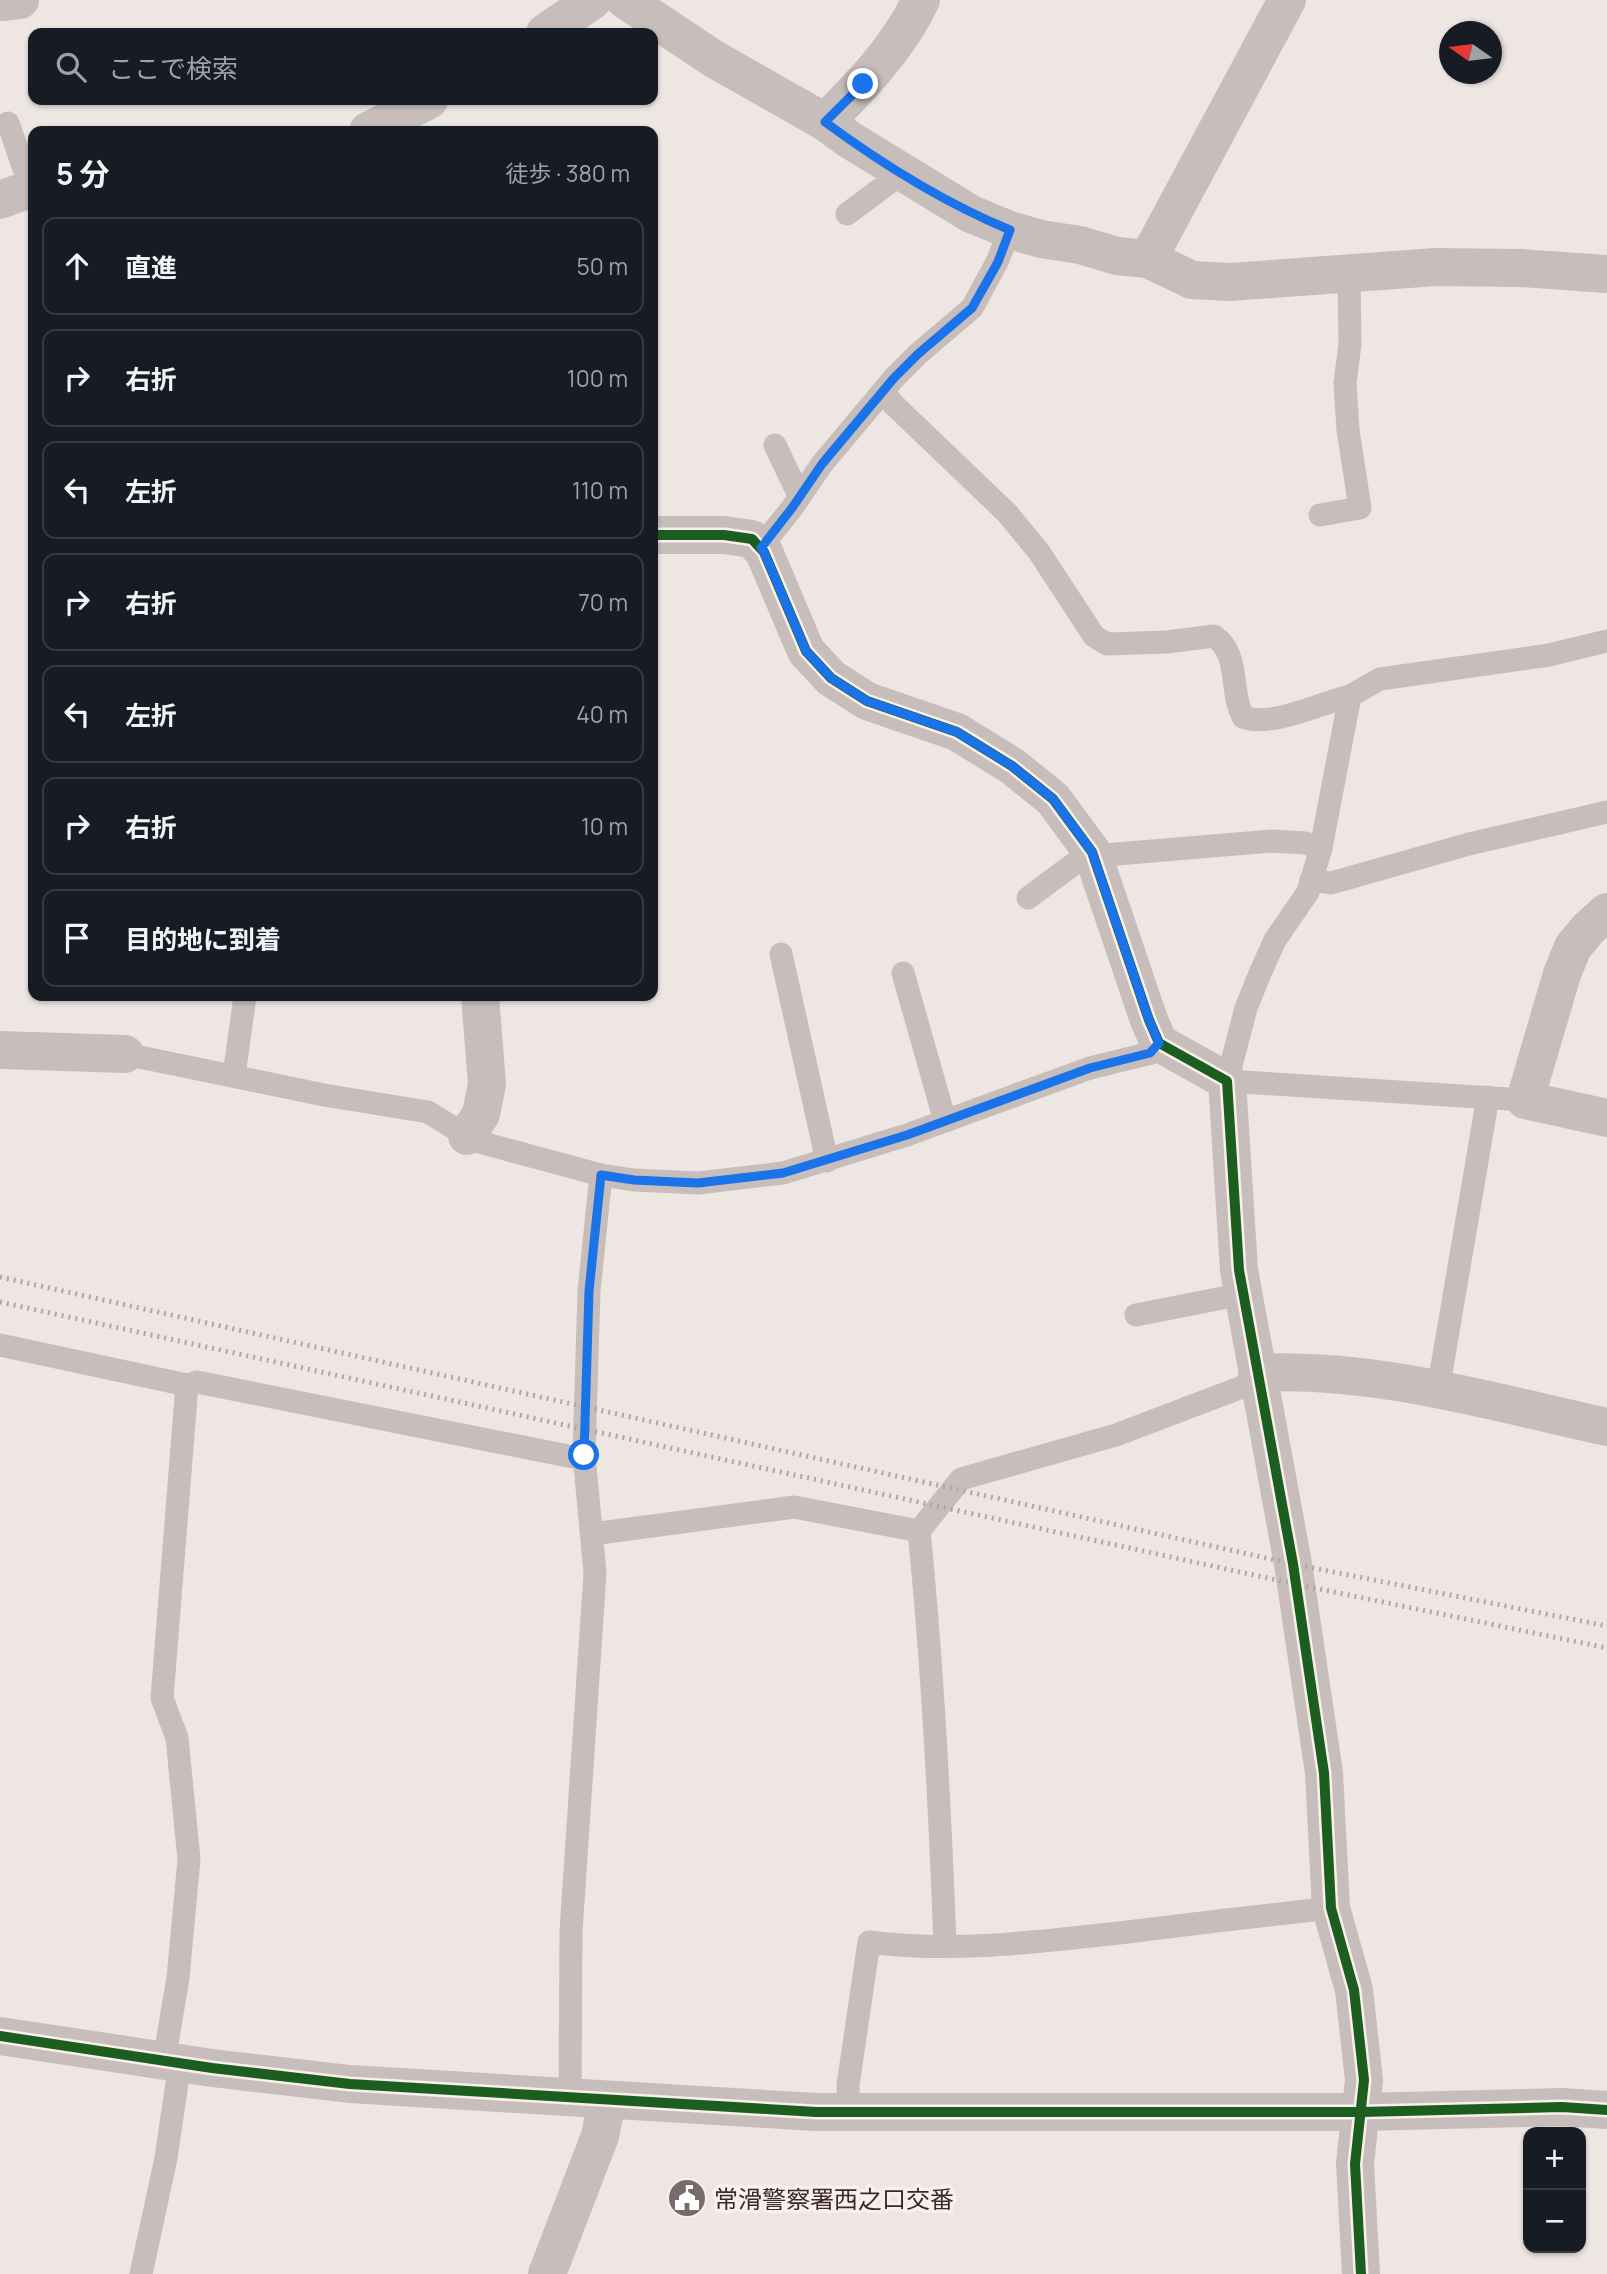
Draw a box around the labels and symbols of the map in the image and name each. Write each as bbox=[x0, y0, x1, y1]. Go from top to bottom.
north arrow bbox=[1439, 21, 1502, 84]
route end bbox=[847, 68, 878, 99]
route start bbox=[568, 1439, 599, 1470]
public building icon: 常滑警察署西之口交番 bbox=[666, 2177, 708, 2219]
place label: 常滑警察署西之口交番 bbox=[714, 2182, 954, 2215]

